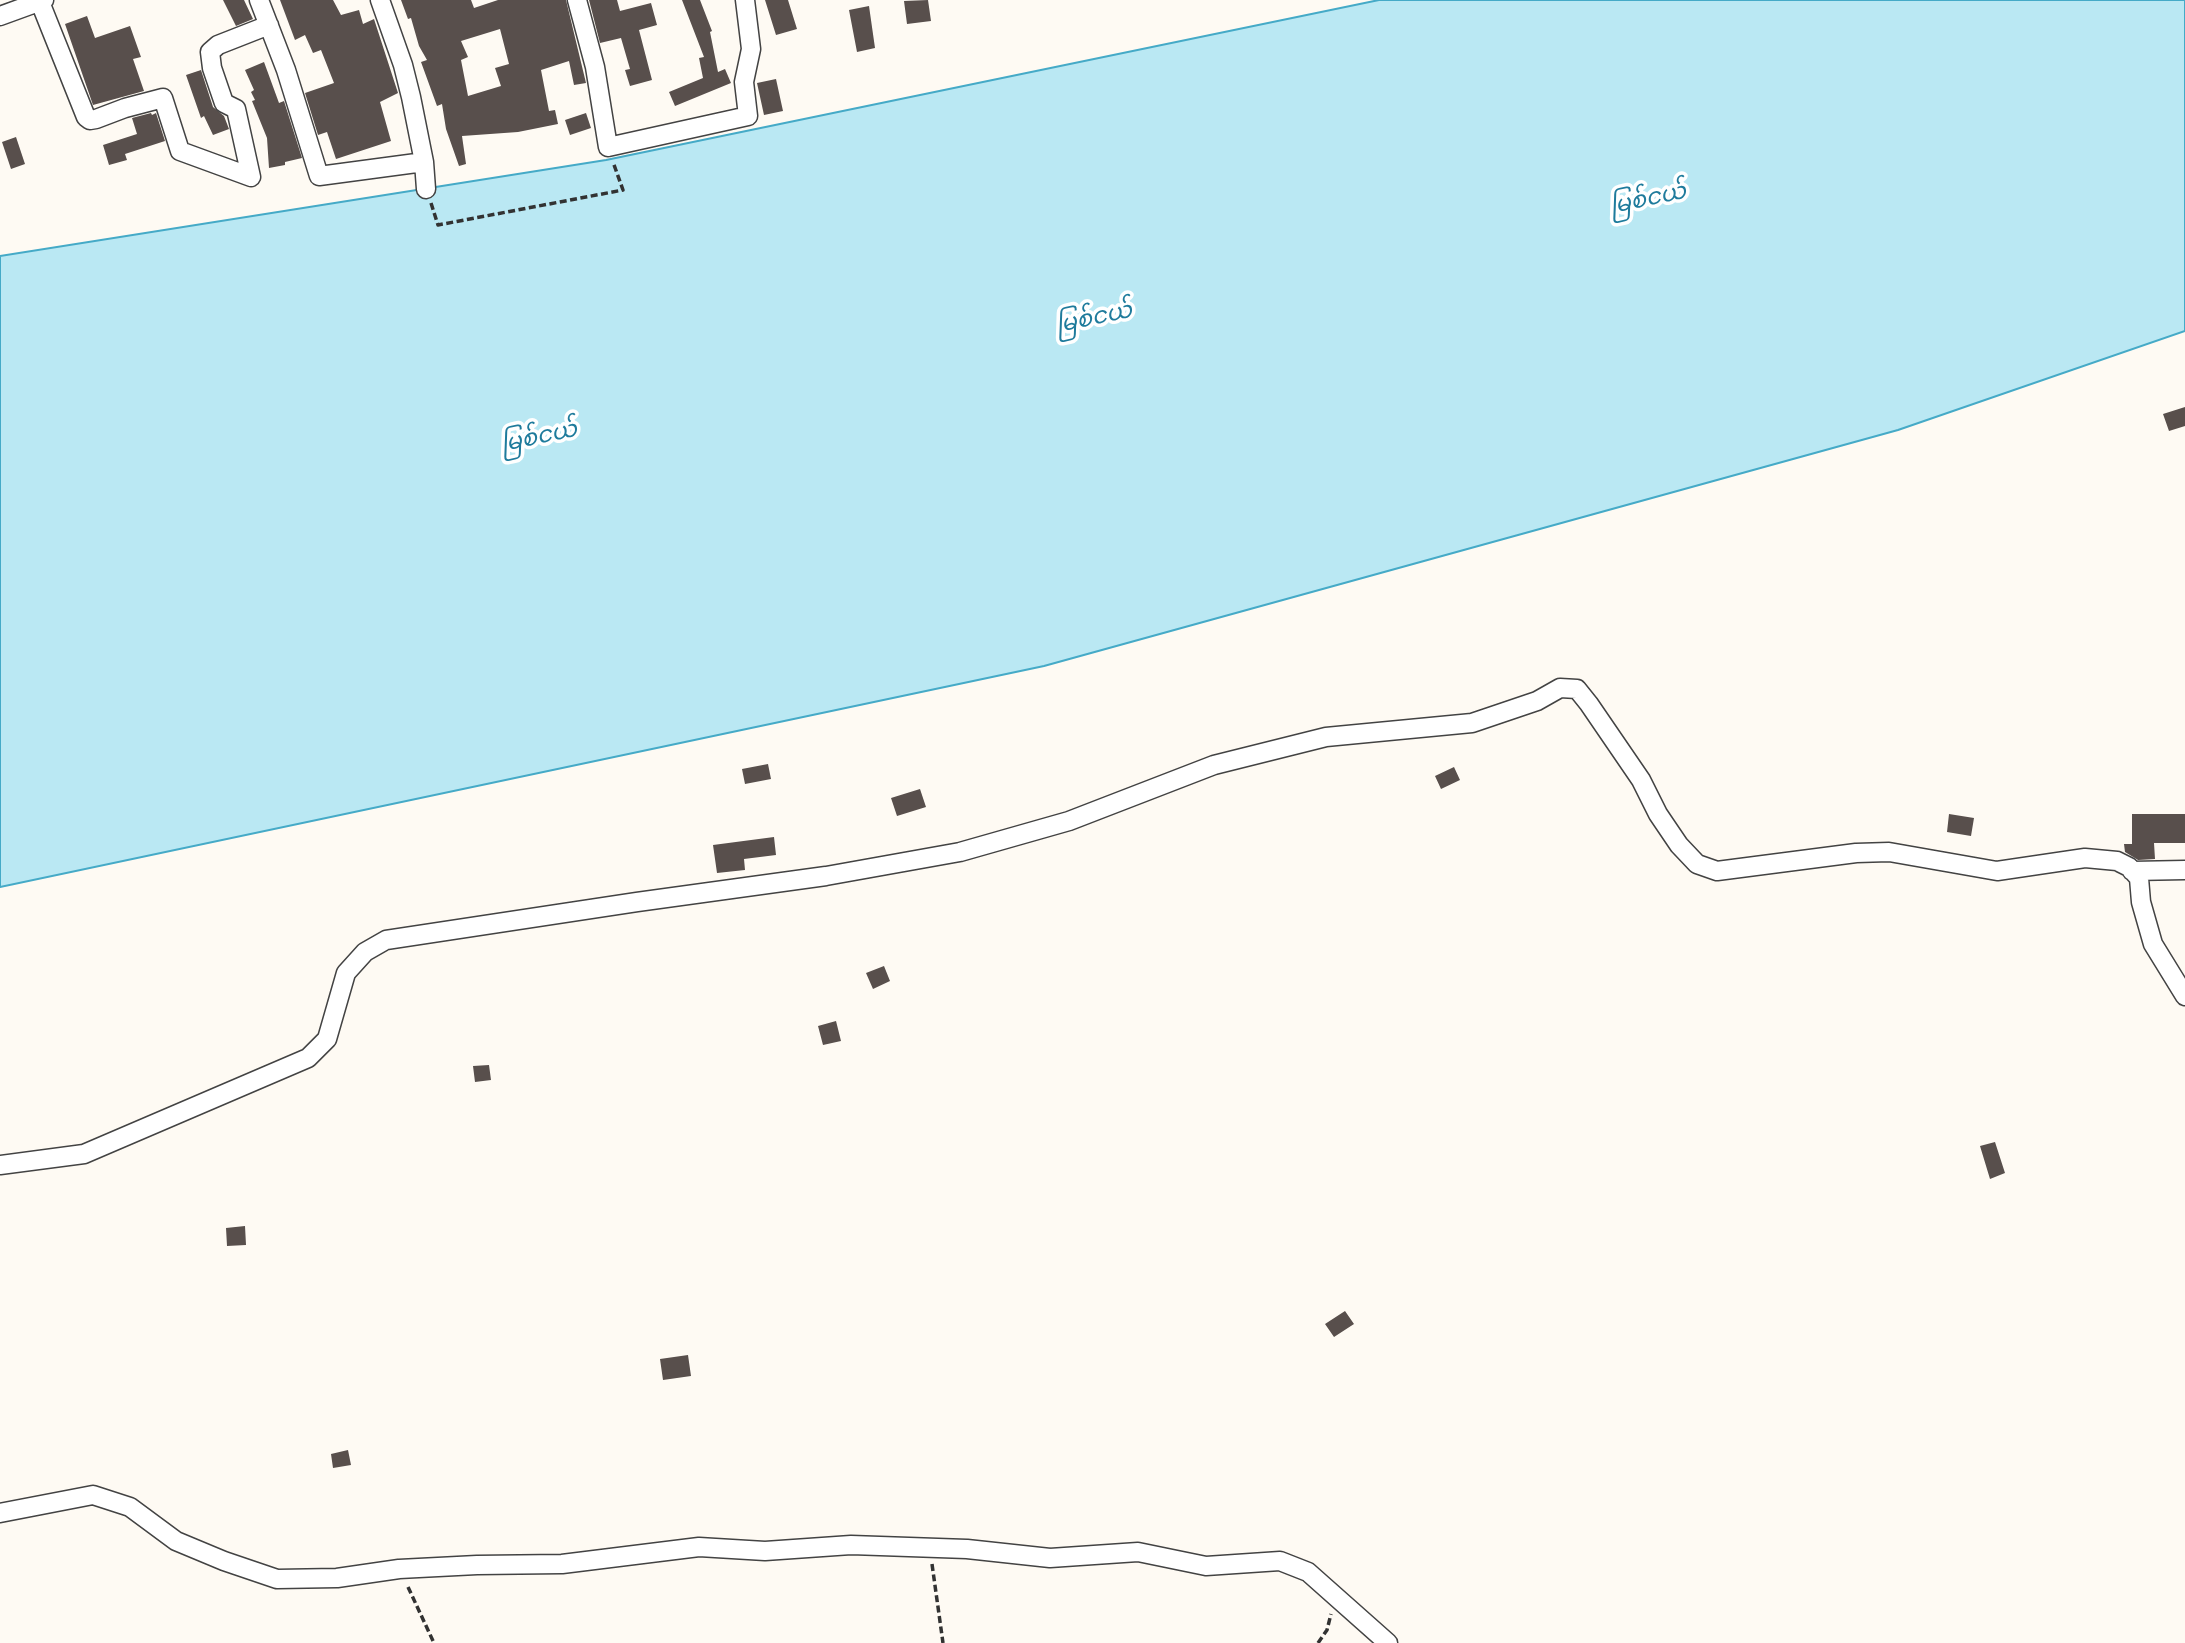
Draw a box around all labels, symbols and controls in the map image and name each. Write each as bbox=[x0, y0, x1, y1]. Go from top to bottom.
water label: မြစ်ငယ် bbox=[1607, 177, 1689, 221]
water label: မြစ်ငယ် bbox=[1053, 296, 1135, 340]
water label: မြစ်ငယ် bbox=[498, 415, 580, 459]

